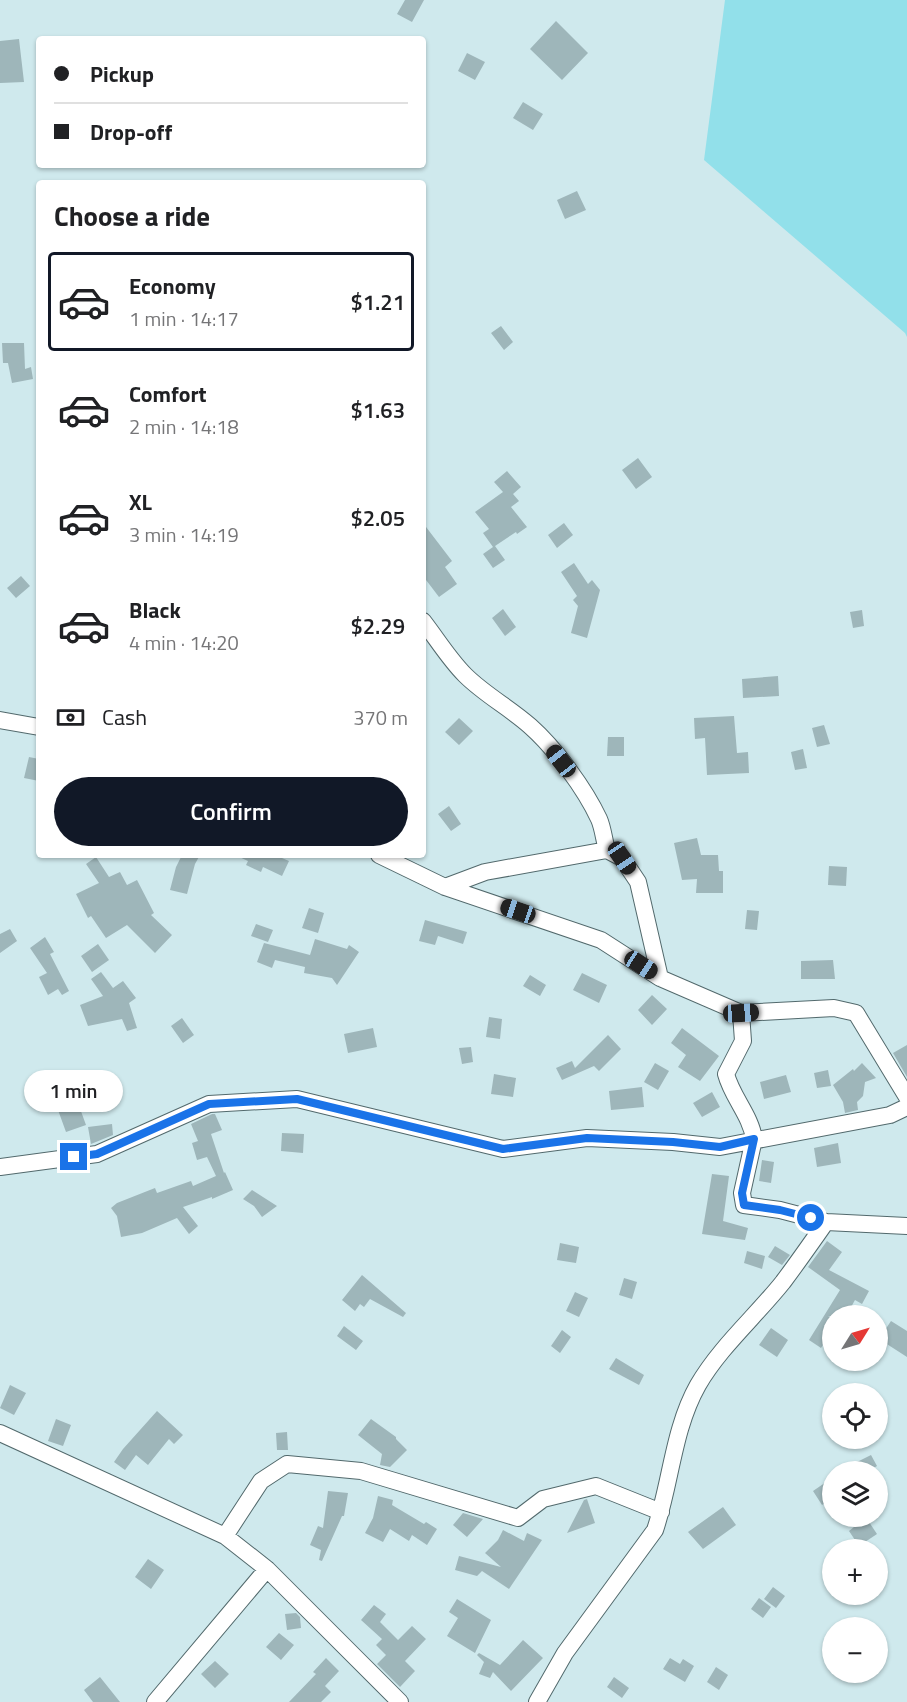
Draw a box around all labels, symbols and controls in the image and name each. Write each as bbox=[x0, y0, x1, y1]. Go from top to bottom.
text: Pickup bbox=[90, 57, 154, 91]
text: Drop-off bbox=[90, 115, 172, 149]
text: Choose a ride bbox=[54, 195, 210, 236]
text: Economy bbox=[129, 269, 216, 303]
icon: car bbox=[57, 275, 111, 329]
text: $1.21 bbox=[350, 285, 405, 319]
text: 1 min · 14:17 bbox=[129, 303, 239, 334]
text: Comfort bbox=[129, 377, 207, 411]
icon: car bbox=[57, 383, 111, 437]
text: $1.63 bbox=[350, 393, 405, 427]
text: 2 min · 14:18 bbox=[129, 411, 239, 442]
text: XL bbox=[129, 485, 152, 519]
icon: car bbox=[57, 491, 111, 545]
text: $2.05 bbox=[350, 501, 405, 535]
text: 3 min · 14:19 bbox=[129, 519, 239, 550]
text: Black bbox=[129, 593, 181, 627]
icon: car bbox=[57, 599, 111, 653]
text: $2.29 bbox=[350, 609, 405, 643]
text: 4 min · 14:20 bbox=[129, 627, 239, 658]
text: Cash bbox=[102, 700, 147, 734]
icon: cash bbox=[54, 701, 87, 734]
text: 370 m bbox=[353, 702, 408, 733]
car bbox=[543, 741, 579, 781]
button: Confirm bbox=[54, 777, 408, 846]
car bbox=[604, 838, 640, 878]
car bbox=[498, 897, 538, 925]
car bbox=[621, 948, 661, 982]
car bbox=[723, 1003, 759, 1023]
callout: 1 min bbox=[25, 1070, 124, 1112]
text: 1 min bbox=[49, 1075, 98, 1106]
route end bbox=[60, 1143, 87, 1170]
route start bbox=[797, 1204, 824, 1231]
north arrow bbox=[822, 1305, 888, 1371]
map controls bbox=[822, 1305, 888, 1683]
button: locate bbox=[822, 1383, 888, 1449]
button: layers bbox=[822, 1461, 888, 1527]
button: + bbox=[822, 1539, 888, 1605]
button: − bbox=[822, 1617, 888, 1683]

